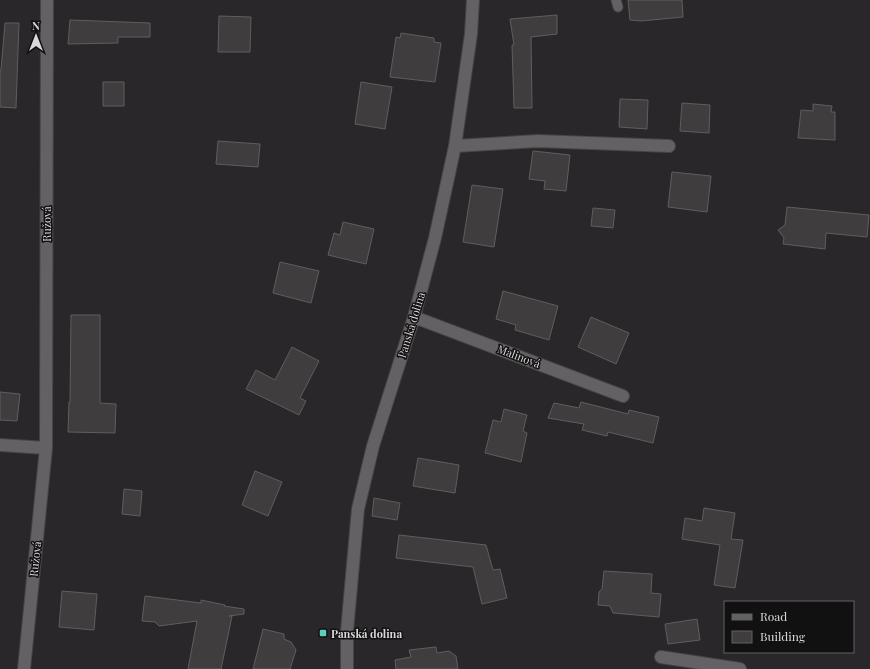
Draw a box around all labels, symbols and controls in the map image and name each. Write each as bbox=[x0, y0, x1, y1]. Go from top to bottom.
north arrow bbox=[16, 16, 56, 56]
text: N bbox=[32, 18, 40, 33]
street label: Ružová bbox=[39, 206, 54, 242]
street label: Panská dolina bbox=[394, 290, 428, 360]
street label: Malinová bbox=[495, 341, 543, 371]
street label: Ružová bbox=[26, 540, 44, 577]
legend bbox=[724, 601, 854, 653]
text: Road bbox=[760, 608, 787, 624]
place label: Panská dolina bbox=[331, 626, 402, 641]
marker: Panská dolina bbox=[318, 628, 328, 638]
text: Building bbox=[760, 628, 806, 644]

